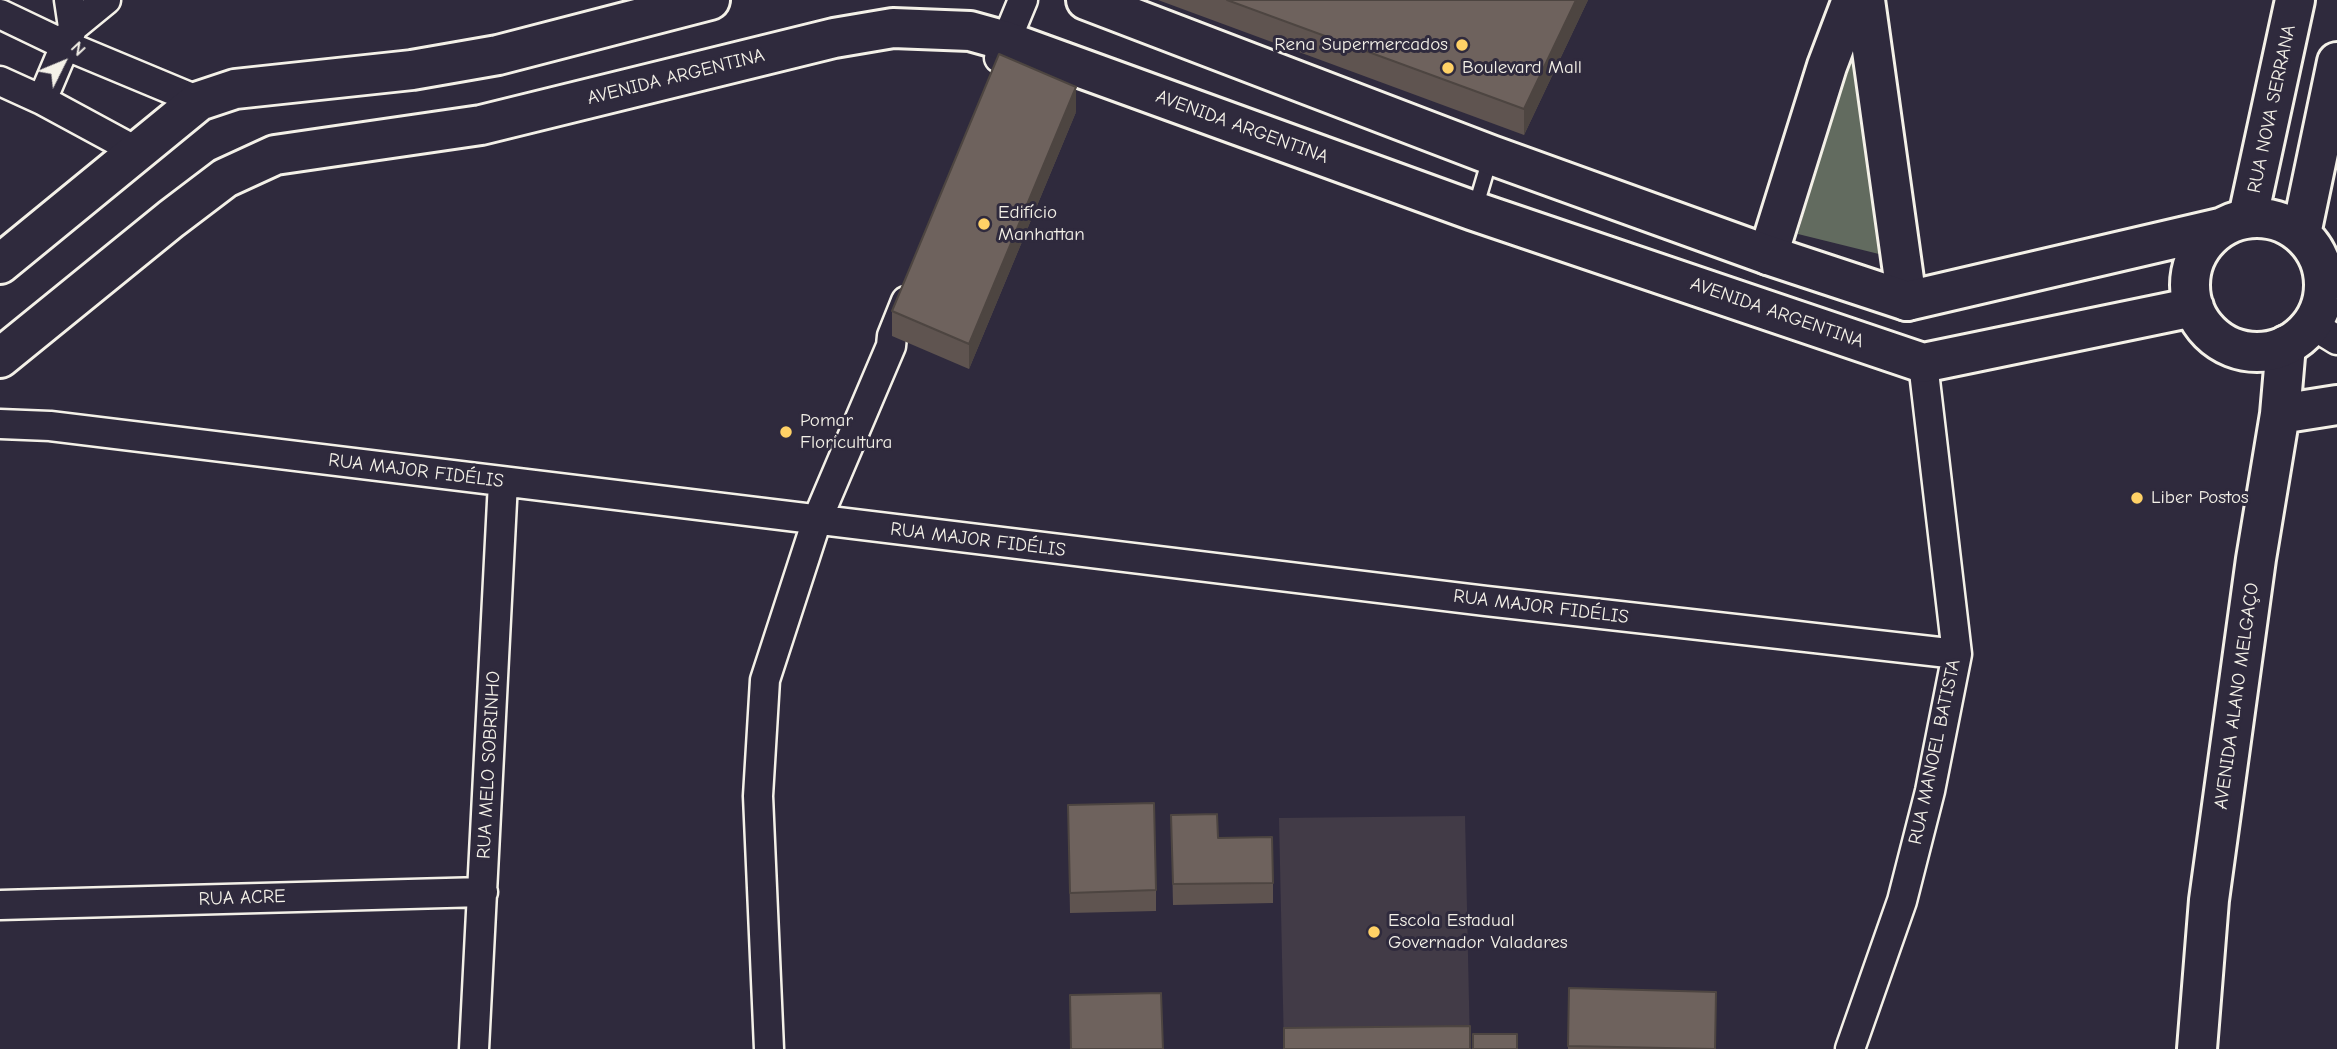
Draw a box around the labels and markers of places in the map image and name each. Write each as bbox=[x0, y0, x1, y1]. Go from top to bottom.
place label: Rena Supermercados bbox=[1274, 34, 1448, 56]
marker: Rena Supermercados bbox=[1454, 37, 1470, 53]
place label: Boulevard Mall bbox=[1462, 57, 1582, 79]
marker: Boulevard Mall bbox=[1440, 60, 1456, 76]
place label: Edifício Manhattan bbox=[998, 202, 1085, 246]
marker: Edifício Manhattan bbox=[976, 216, 992, 232]
place label: Pomar Floricultura bbox=[800, 410, 892, 454]
marker: Pomar Floricultura bbox=[778, 424, 794, 440]
place label: Liber Postos bbox=[2151, 487, 2249, 509]
marker: Liber Postos bbox=[2129, 490, 2145, 506]
place label: Escola Estadual Governador Valadares bbox=[1388, 910, 1568, 954]
marker: Escola Estadual Governador Valadares bbox=[1366, 924, 1382, 940]

